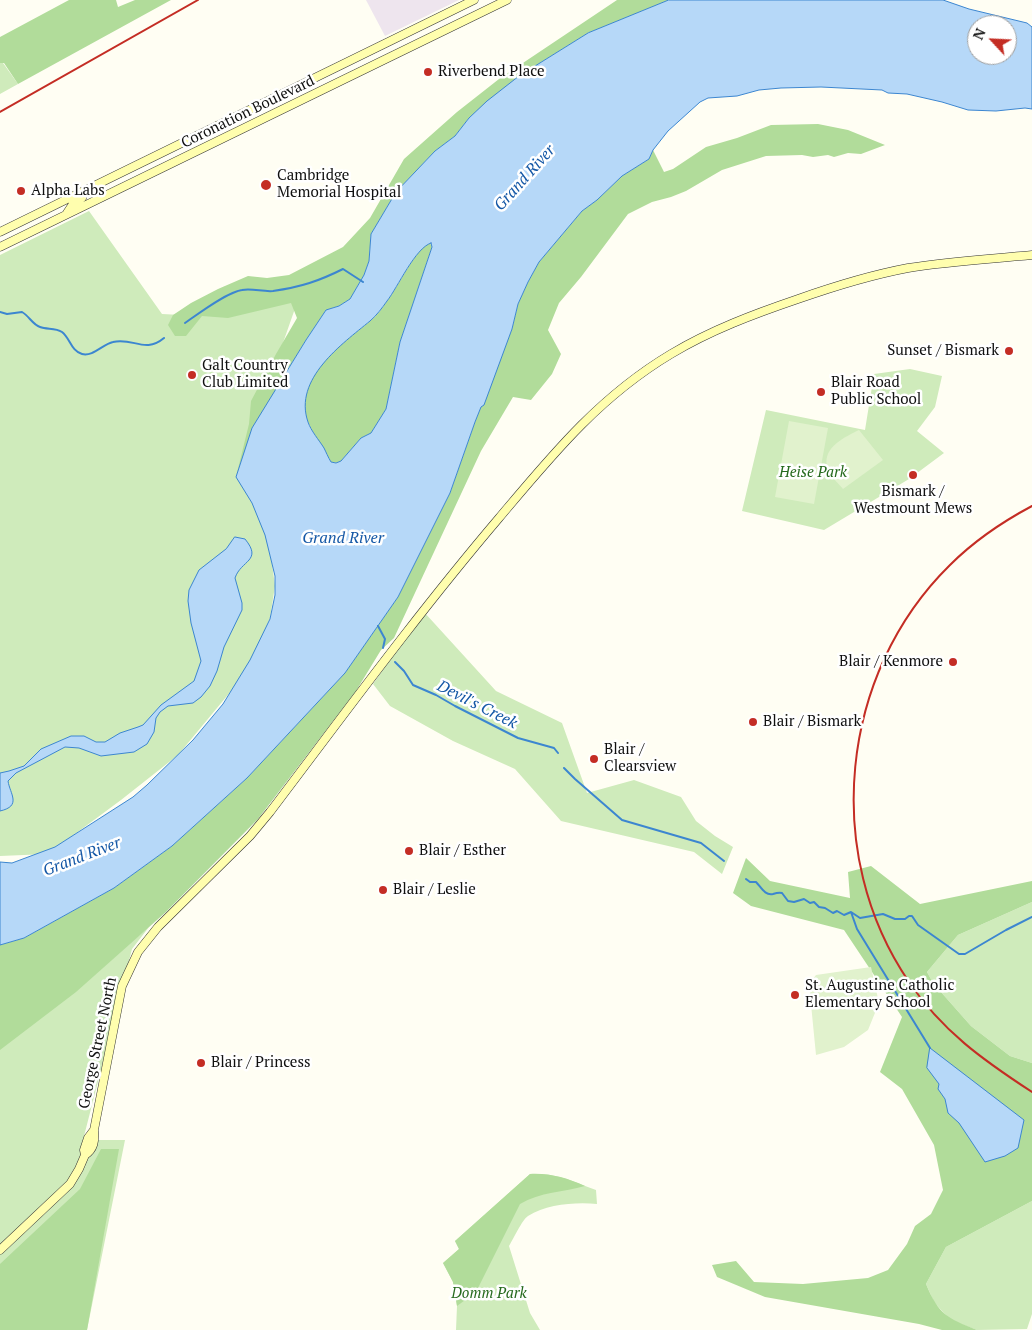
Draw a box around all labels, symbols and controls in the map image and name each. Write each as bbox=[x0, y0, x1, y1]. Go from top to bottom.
north arrow bbox=[967, 15, 1017, 65]
text: N bbox=[968, 25, 990, 43]
place label: Riverbend Place bbox=[438, 63, 545, 81]
marker: Riverbend Place bbox=[422, 66, 434, 78]
street label: Coronation Boulevard bbox=[178, 72, 318, 152]
water label: Grand River bbox=[491, 141, 559, 215]
place label: Cambridge Memorial Hospital bbox=[277, 167, 401, 202]
marker: Cambridge Memorial Hospital bbox=[259, 178, 273, 192]
place label: Alpha Labs bbox=[31, 182, 105, 200]
marker: Alpha Labs bbox=[15, 185, 27, 197]
place label: Sunset / Bismark bbox=[887, 342, 999, 360]
marker: Sunset / Bismark bbox=[1003, 345, 1015, 357]
place label: Galt Country Club Limited bbox=[202, 357, 288, 392]
marker: Galt Country Club Limited bbox=[186, 369, 198, 381]
place label: Blair Road Public School bbox=[831, 374, 921, 409]
marker: Blair Road Public School bbox=[815, 386, 827, 398]
park label: Heise Park bbox=[779, 464, 847, 482]
marker: Bismark / Westmount Mews bbox=[907, 469, 919, 481]
place label: Bismark / Westmount Mews bbox=[854, 483, 972, 518]
water label: Grand River bbox=[302, 528, 384, 548]
place label: Blair / Kenmore bbox=[839, 653, 943, 671]
marker: Blair / Kenmore bbox=[947, 656, 959, 668]
water label: Devil's Creek bbox=[434, 677, 520, 733]
place label: Blair / Bismark bbox=[763, 713, 861, 731]
marker: Blair / Bismark bbox=[747, 716, 759, 728]
place label: Blair / Clearsview bbox=[604, 741, 676, 776]
marker: Blair / Clearsview bbox=[588, 753, 600, 765]
water label: Grand River bbox=[40, 833, 124, 881]
place label: Blair / Esther bbox=[419, 842, 506, 860]
marker: Blair / Esther bbox=[403, 845, 415, 857]
place label: Blair / Leslie bbox=[393, 881, 476, 899]
marker: Blair / Leslie bbox=[377, 884, 389, 896]
street label: George Street North bbox=[75, 976, 121, 1110]
place label: St. Augustine Catholic Elementary School bbox=[805, 977, 954, 1012]
marker: St. Augustine Catholic Elementary School bbox=[789, 989, 801, 1001]
place label: Blair / Princess bbox=[211, 1054, 310, 1072]
marker: Blair / Princess bbox=[195, 1057, 207, 1069]
park label: Domm Park bbox=[451, 1285, 527, 1303]

